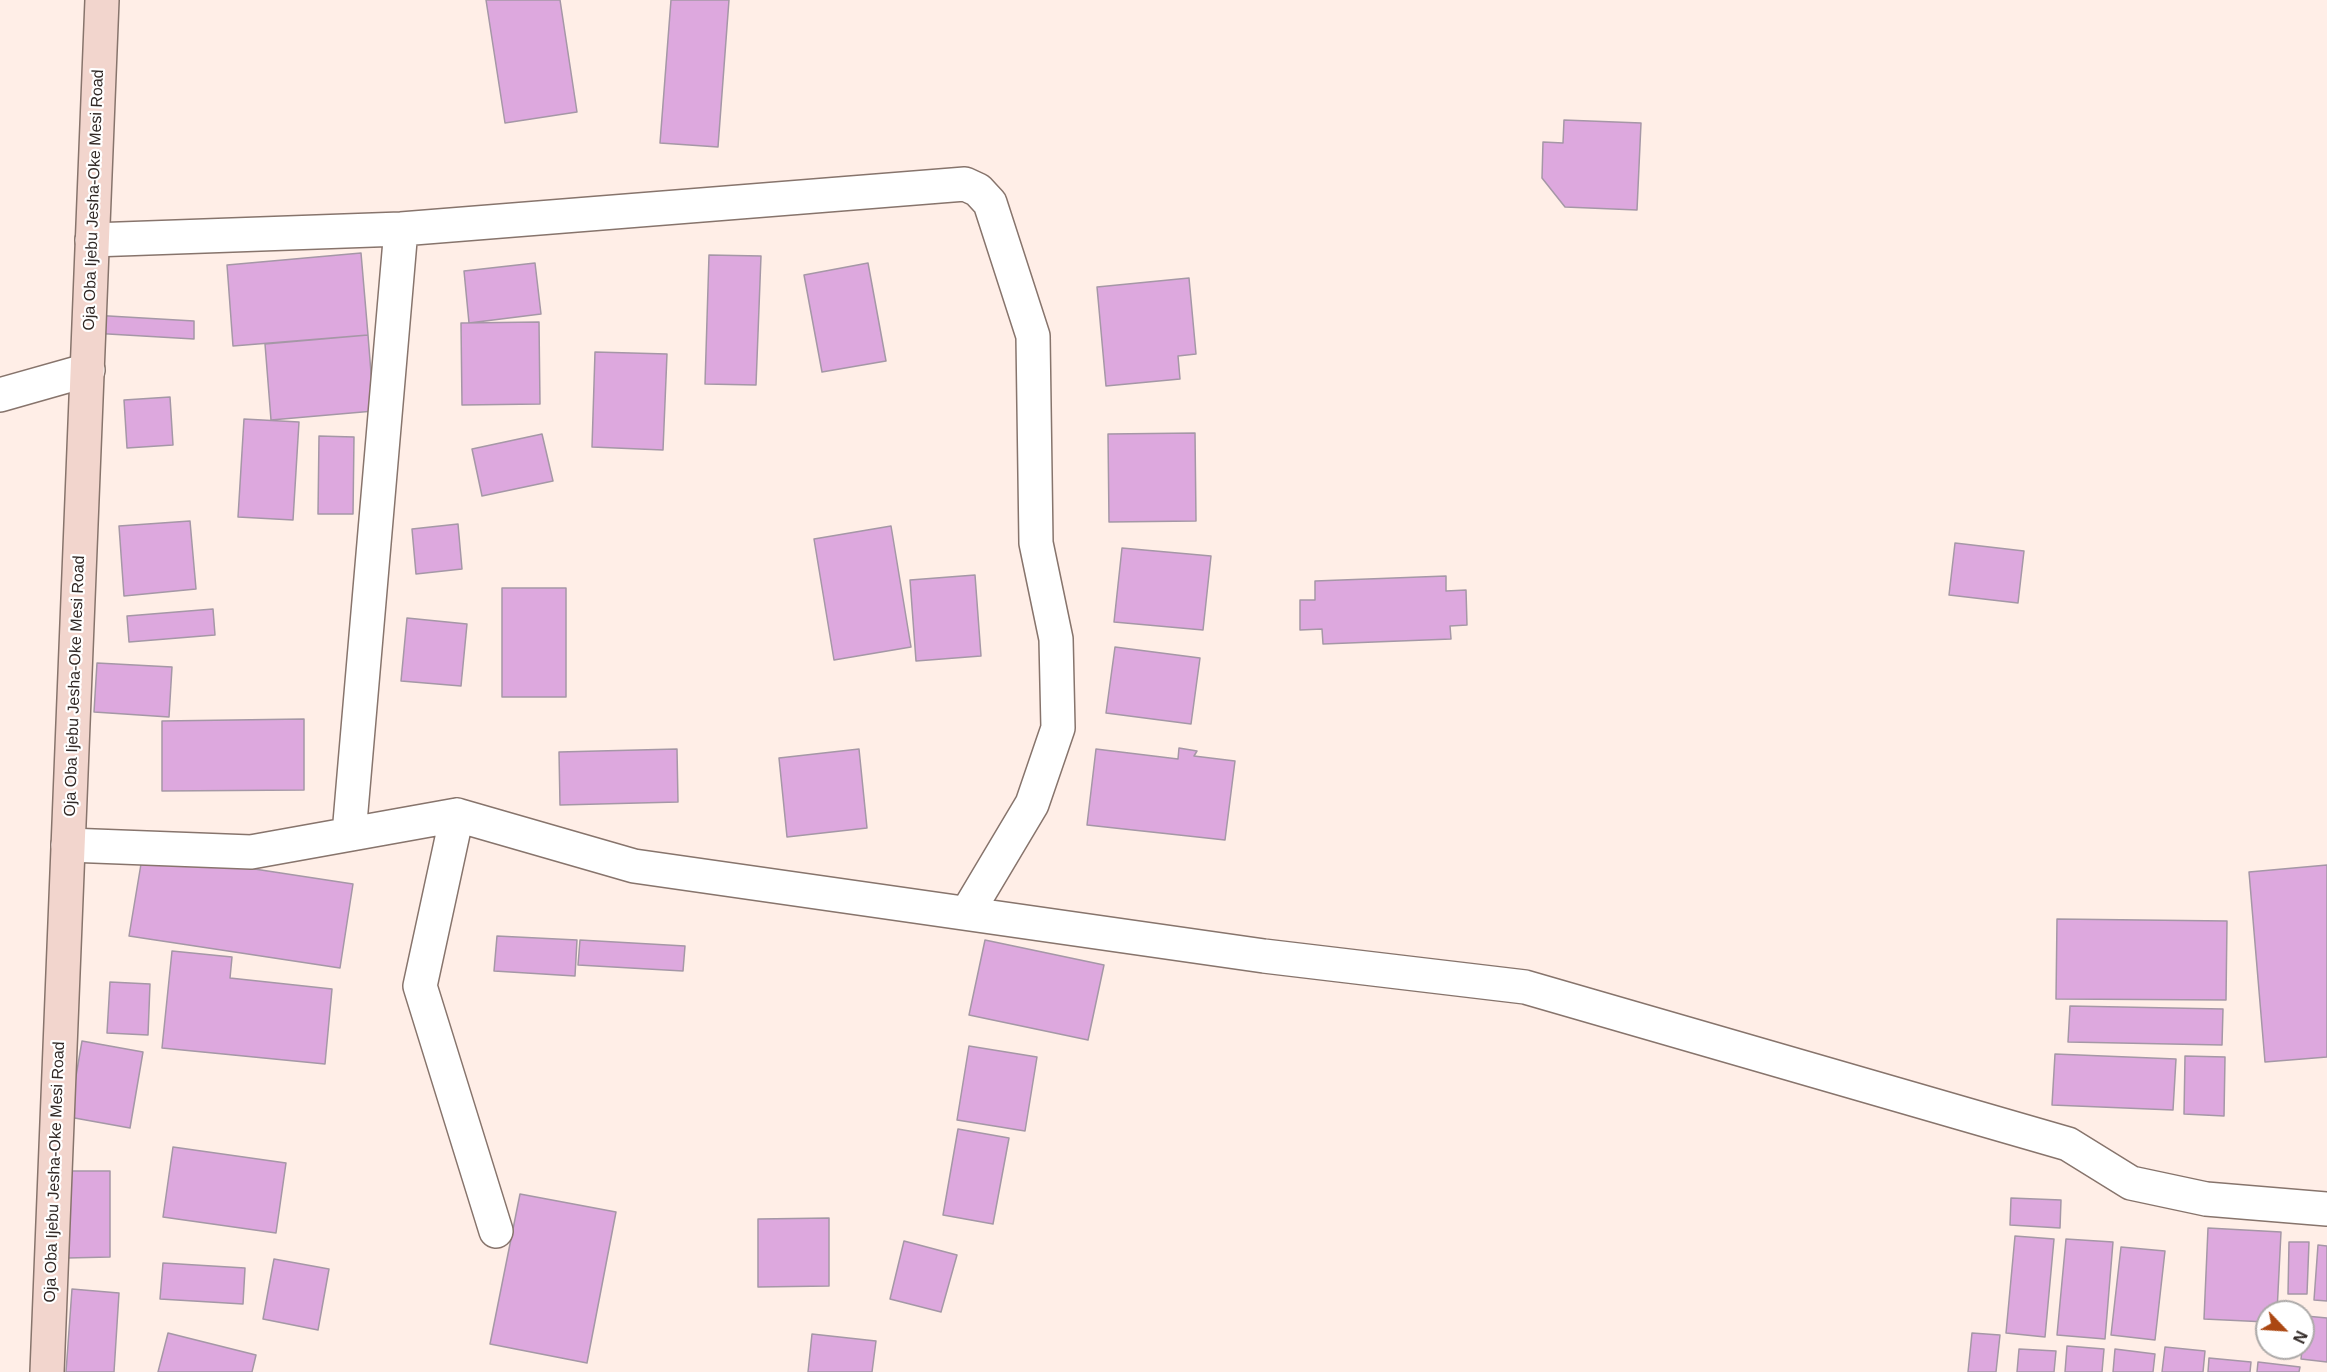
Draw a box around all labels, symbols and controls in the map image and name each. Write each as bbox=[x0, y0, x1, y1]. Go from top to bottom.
street label: Oja Oba Ijebu Jesha-Oke Mesi Road bbox=[80, 69, 108, 331]
street label: Oja Oba Ijebu Jesha-Oke Mesi Road bbox=[61, 555, 89, 817]
street label: Oja Oba Ijebu Jesha-Oke Mesi Road bbox=[41, 1041, 69, 1303]
north arrow bbox=[2255, 1300, 2315, 1360]
text: N bbox=[2290, 1328, 2310, 1346]

